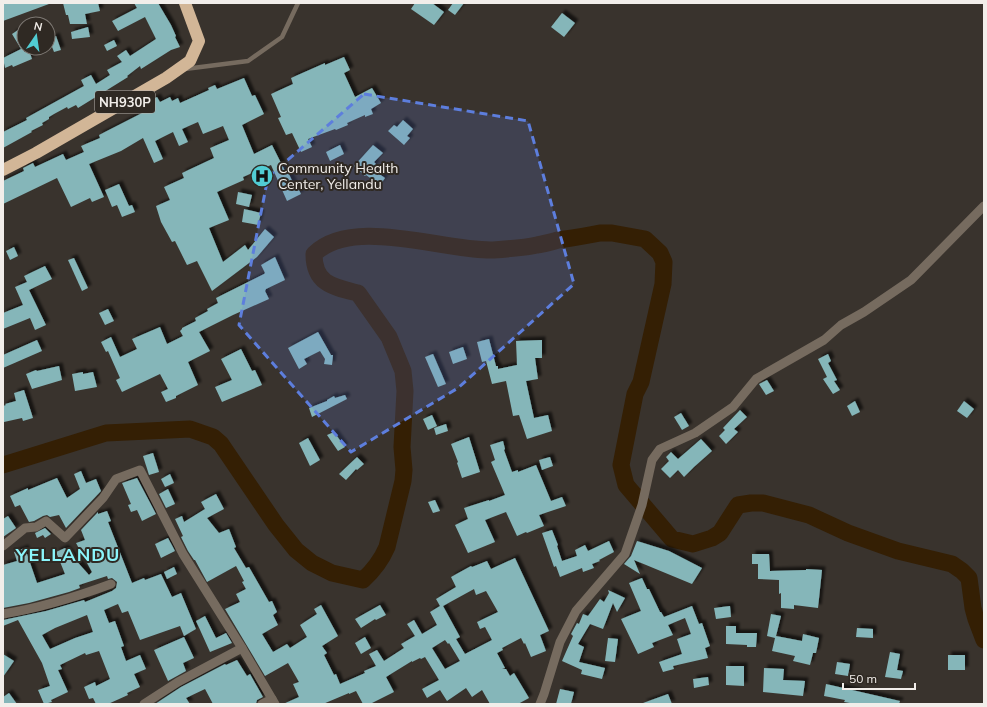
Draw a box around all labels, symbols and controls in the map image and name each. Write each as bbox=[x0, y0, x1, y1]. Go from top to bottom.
north arrow bbox=[16, 16, 56, 56]
text: N bbox=[33, 19, 44, 34]
road number: NH930P bbox=[95, 91, 155, 113]
place label: Community Health Center, Yellandu bbox=[278, 159, 399, 193]
hospital icon: Community Health Center, Yellandu bbox=[249, 163, 275, 189]
district label: YELLANDU bbox=[15, 543, 120, 566]
scale bar bbox=[843, 665, 915, 691]
text: 50 m bbox=[849, 671, 877, 686]

